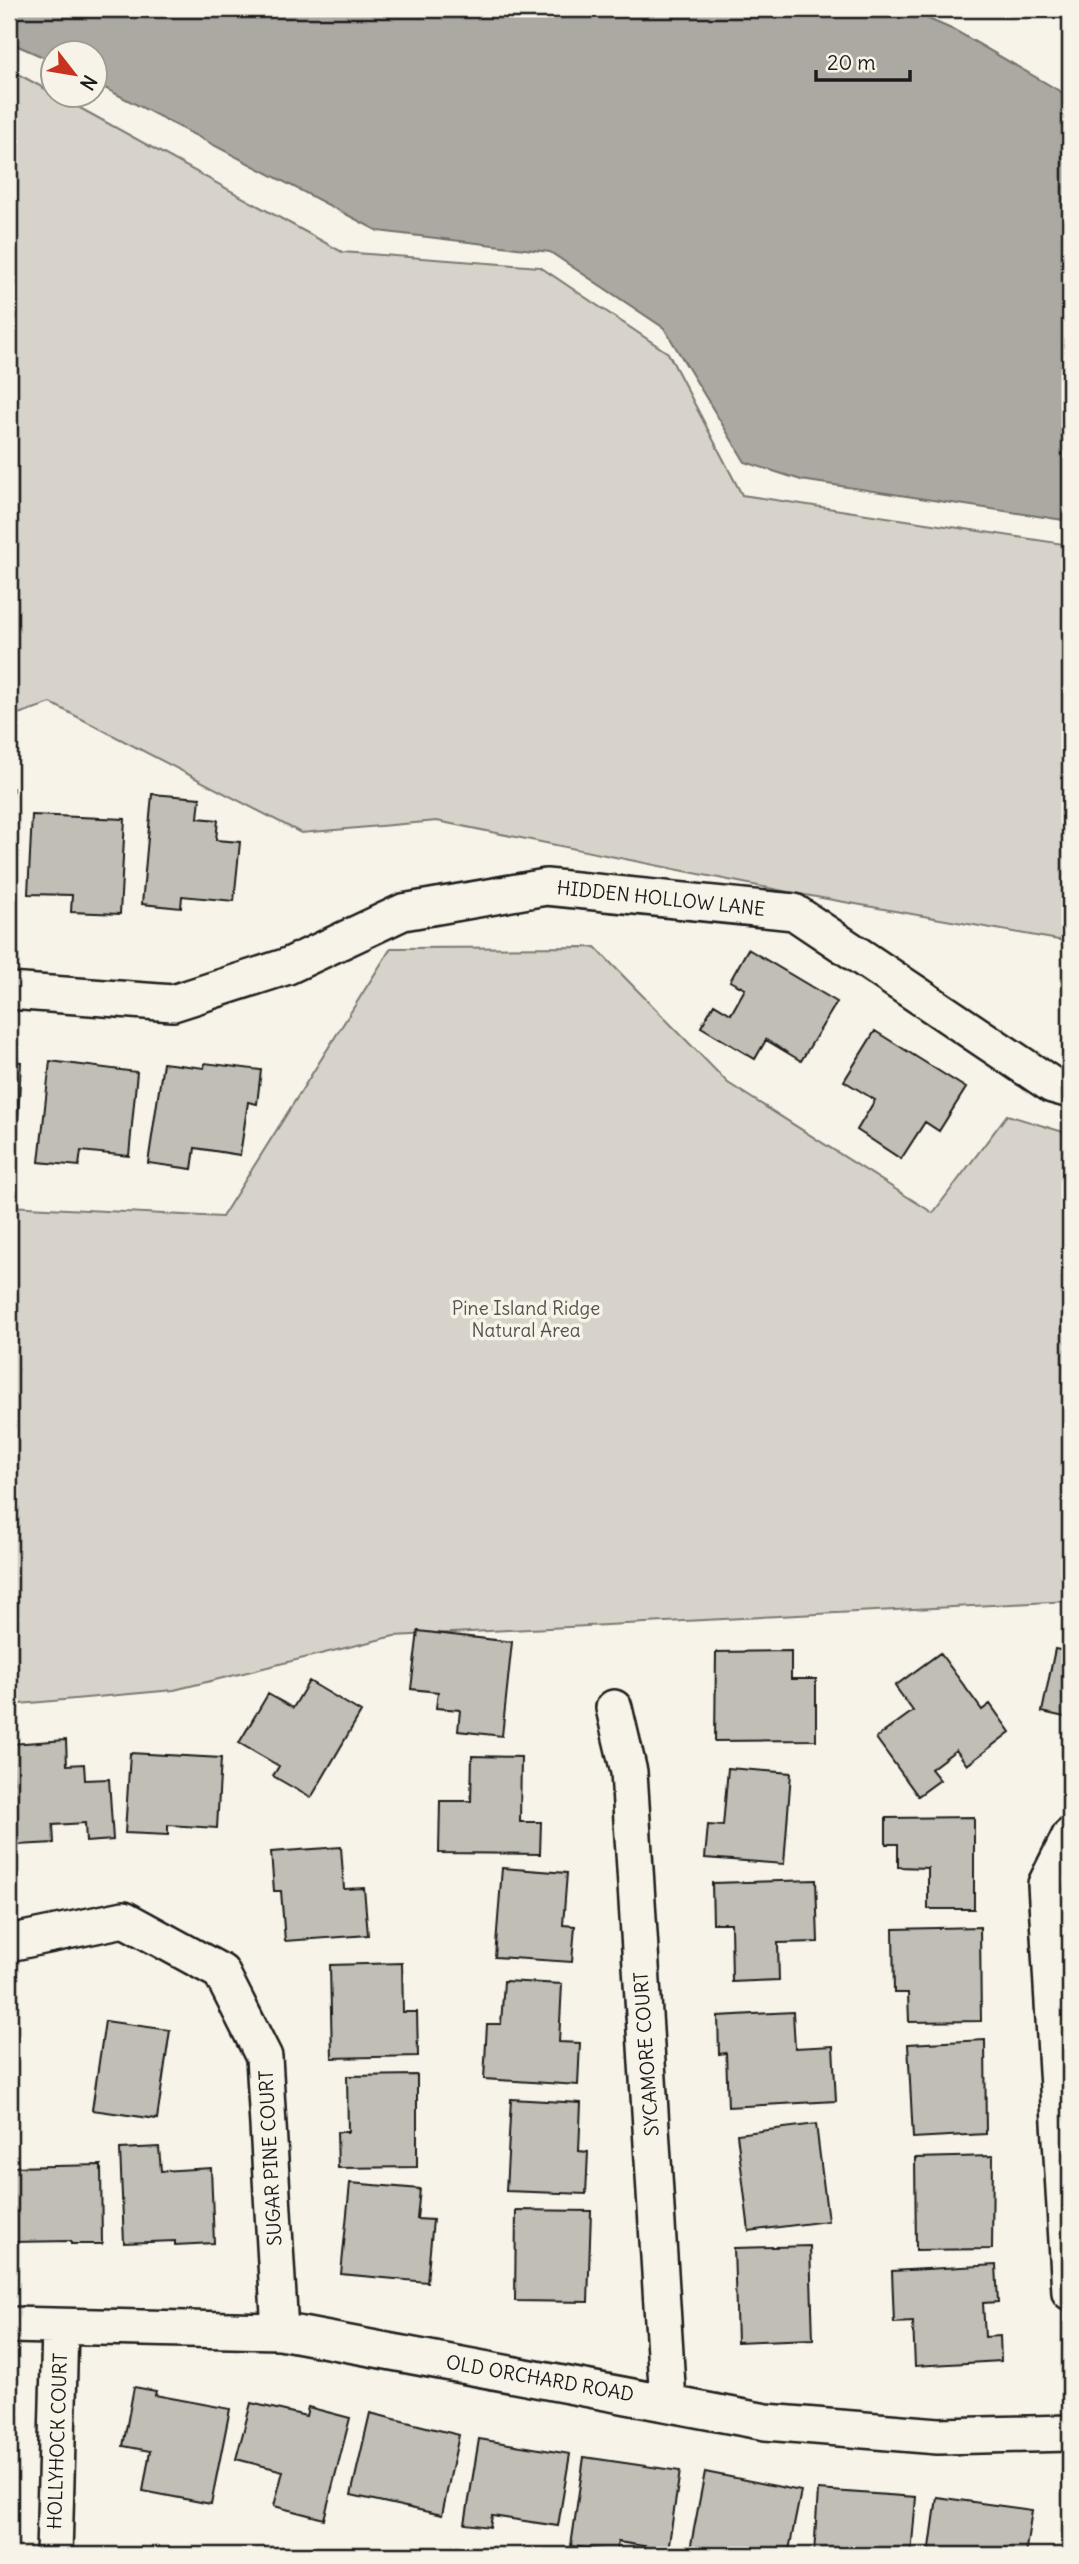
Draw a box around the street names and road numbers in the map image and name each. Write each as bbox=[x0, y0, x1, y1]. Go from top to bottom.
street label: HIDDEN HOLLOW LANE bbox=[556, 875, 766, 921]
street label: SYCAMORE COURT bbox=[628, 1971, 664, 2137]
street label: SUGAR PINE COURT bbox=[253, 2069, 287, 2246]
street label: OLD ORCHARD ROAD bbox=[444, 2350, 636, 2406]
street label: HOLLYHOCK COURT bbox=[42, 2352, 72, 2530]

